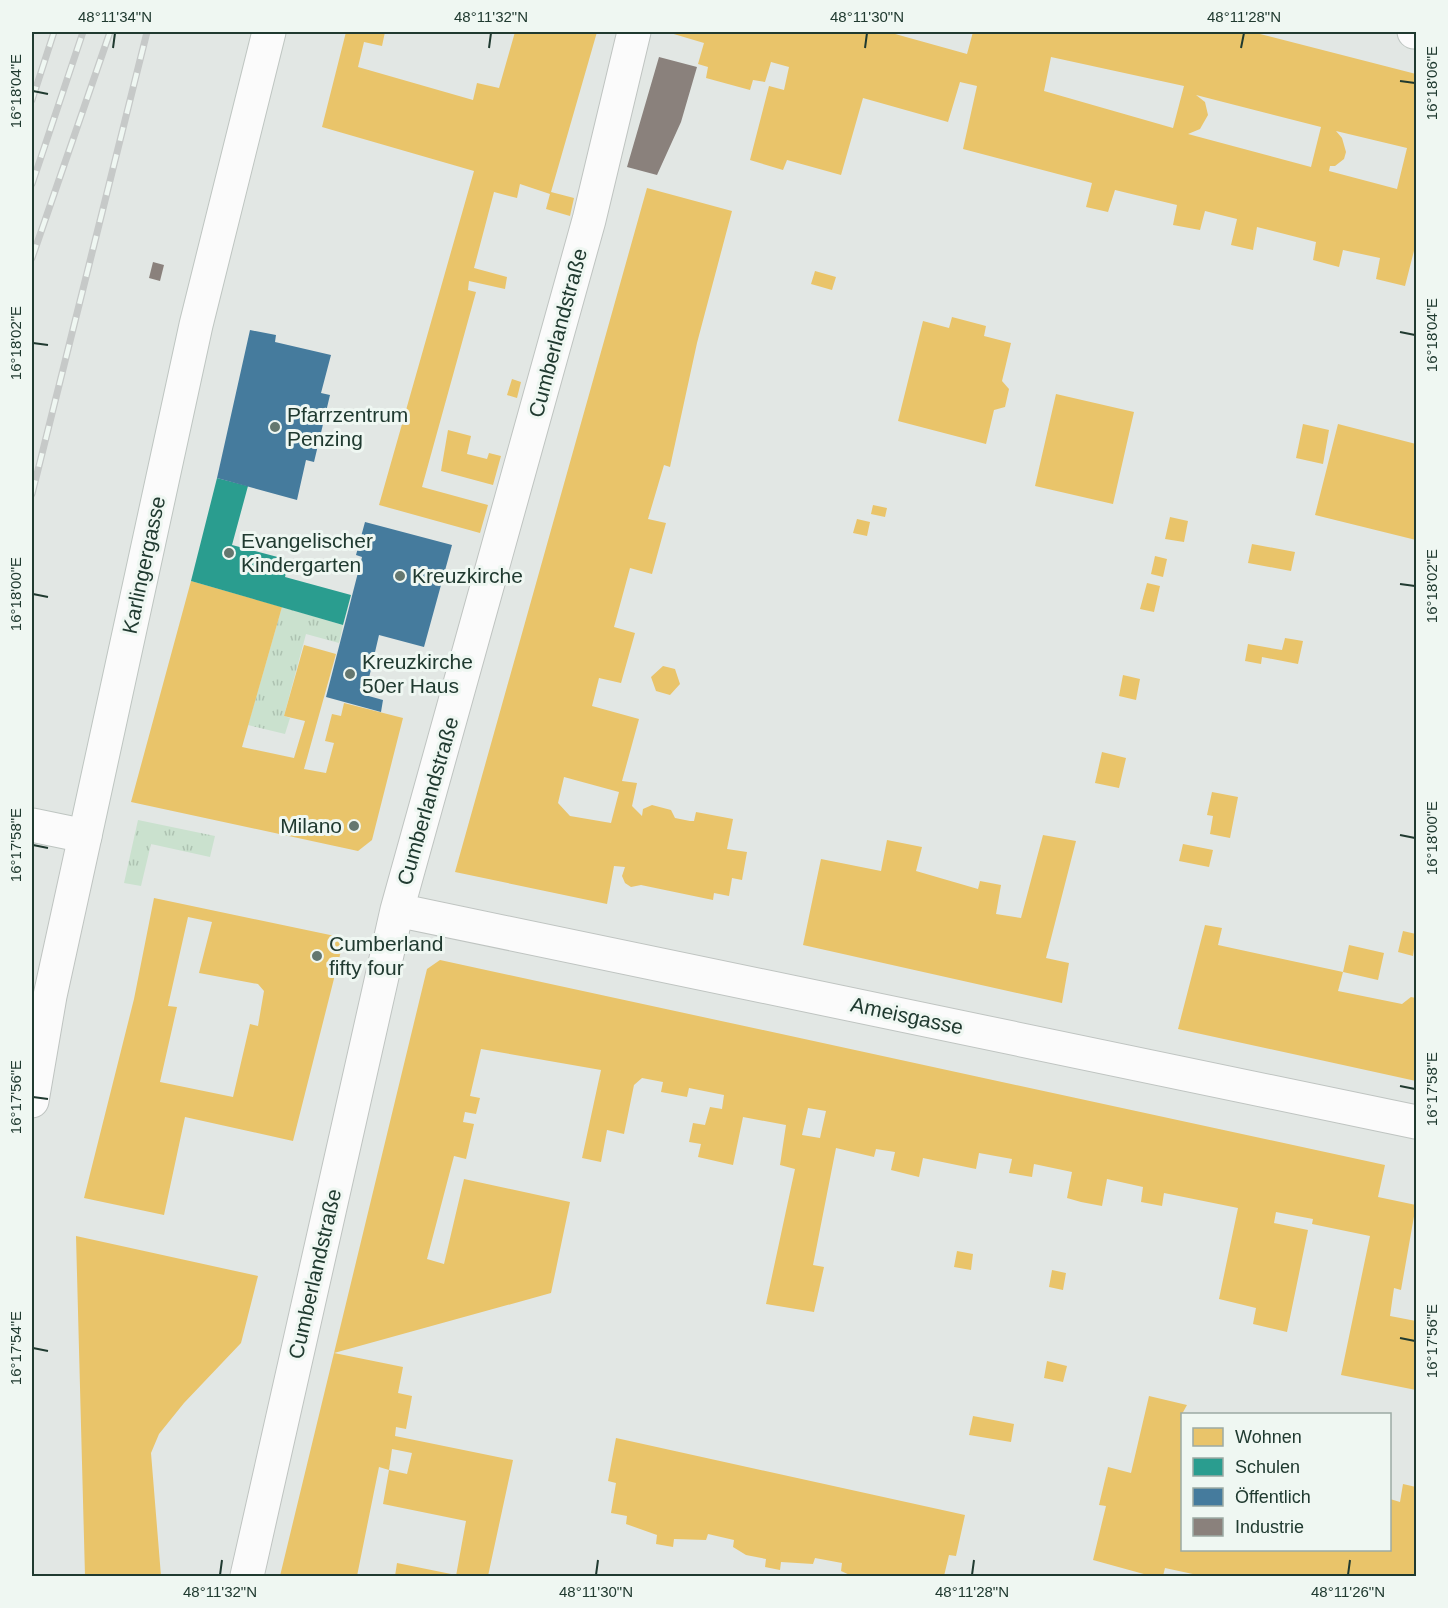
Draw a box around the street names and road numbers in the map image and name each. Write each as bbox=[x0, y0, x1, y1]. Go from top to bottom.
street label: Cumberlandstraße bbox=[524, 246, 591, 420]
street label: Karlingergasse bbox=[118, 494, 169, 636]
street label: Cumberlandstraße bbox=[392, 714, 463, 888]
street label: Ameisgasse bbox=[849, 992, 965, 1039]
street label: Cumberlandstraße bbox=[284, 1187, 345, 1361]

